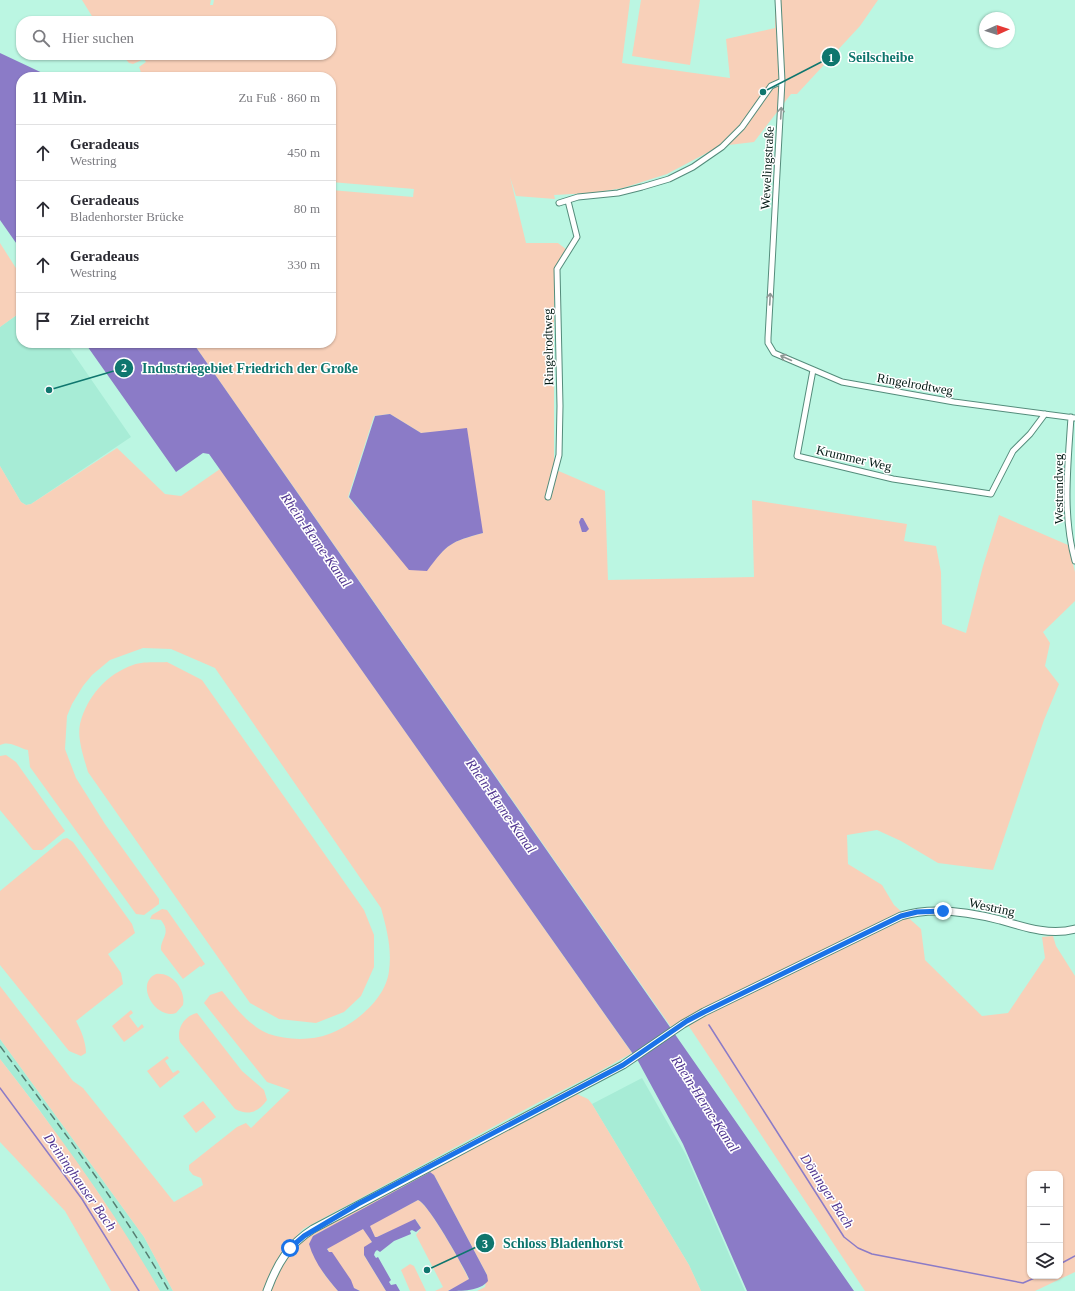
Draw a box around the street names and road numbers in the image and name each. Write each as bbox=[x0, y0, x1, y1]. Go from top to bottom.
street label: Wewelingstraße bbox=[757, 126, 777, 210]
street label: Ringelrodtweg bbox=[540, 308, 556, 386]
street label: Ringelrodtweg bbox=[876, 370, 955, 398]
street label: Krummer Weg bbox=[815, 442, 894, 474]
street label: Westrandweg bbox=[1051, 453, 1066, 524]
street label: Westring bbox=[968, 895, 1017, 919]

